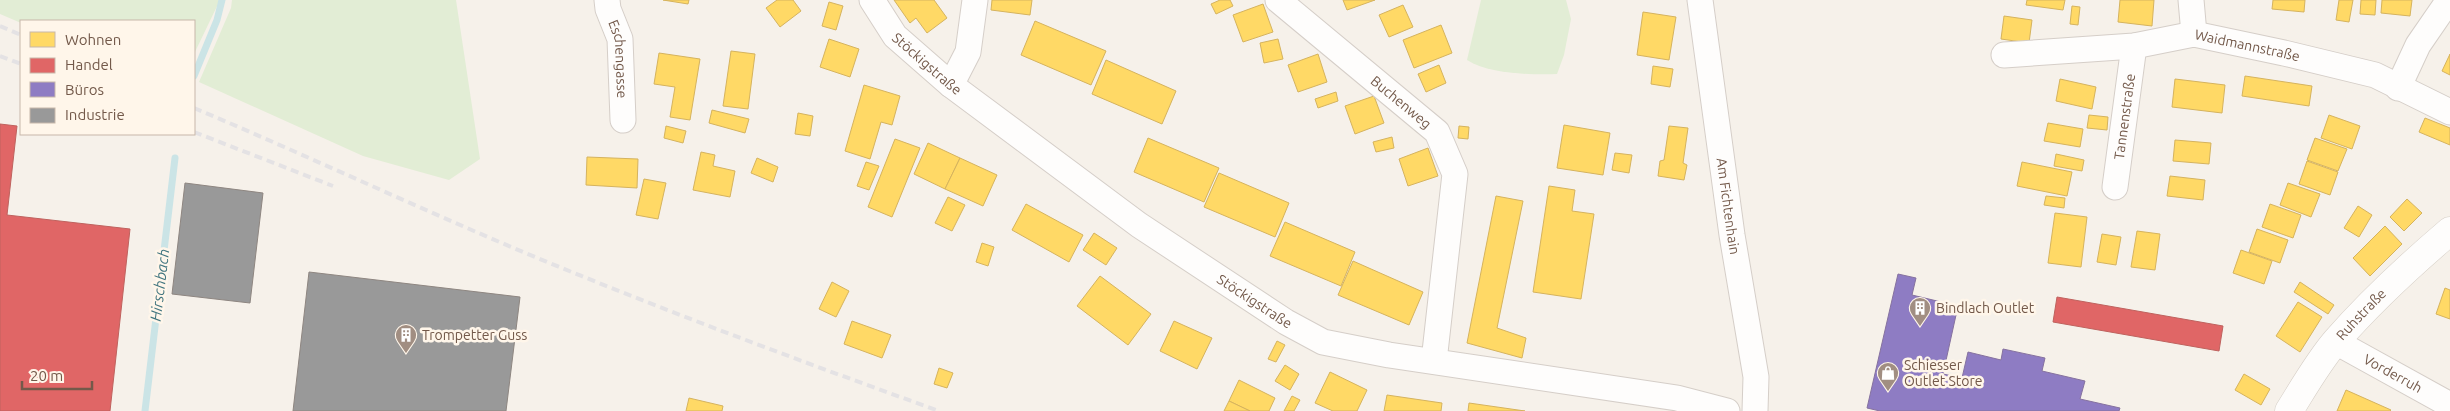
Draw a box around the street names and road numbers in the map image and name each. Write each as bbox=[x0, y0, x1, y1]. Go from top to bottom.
street label: Eschengasse bbox=[605, 17, 630, 99]
street label: Waidmannstraße bbox=[2193, 26, 2301, 65]
street label: Stöckigstraße bbox=[889, 29, 965, 98]
street label: Buchenweg bbox=[1368, 72, 1435, 132]
street label: Tannenstraße bbox=[2111, 73, 2138, 161]
street label: Am Fichtenhain bbox=[1714, 157, 1743, 256]
street label: Stöckigstraße bbox=[1214, 271, 1295, 332]
street label: Ruhstraße bbox=[2333, 285, 2389, 343]
street label: Vorderruh bbox=[2361, 351, 2425, 396]

